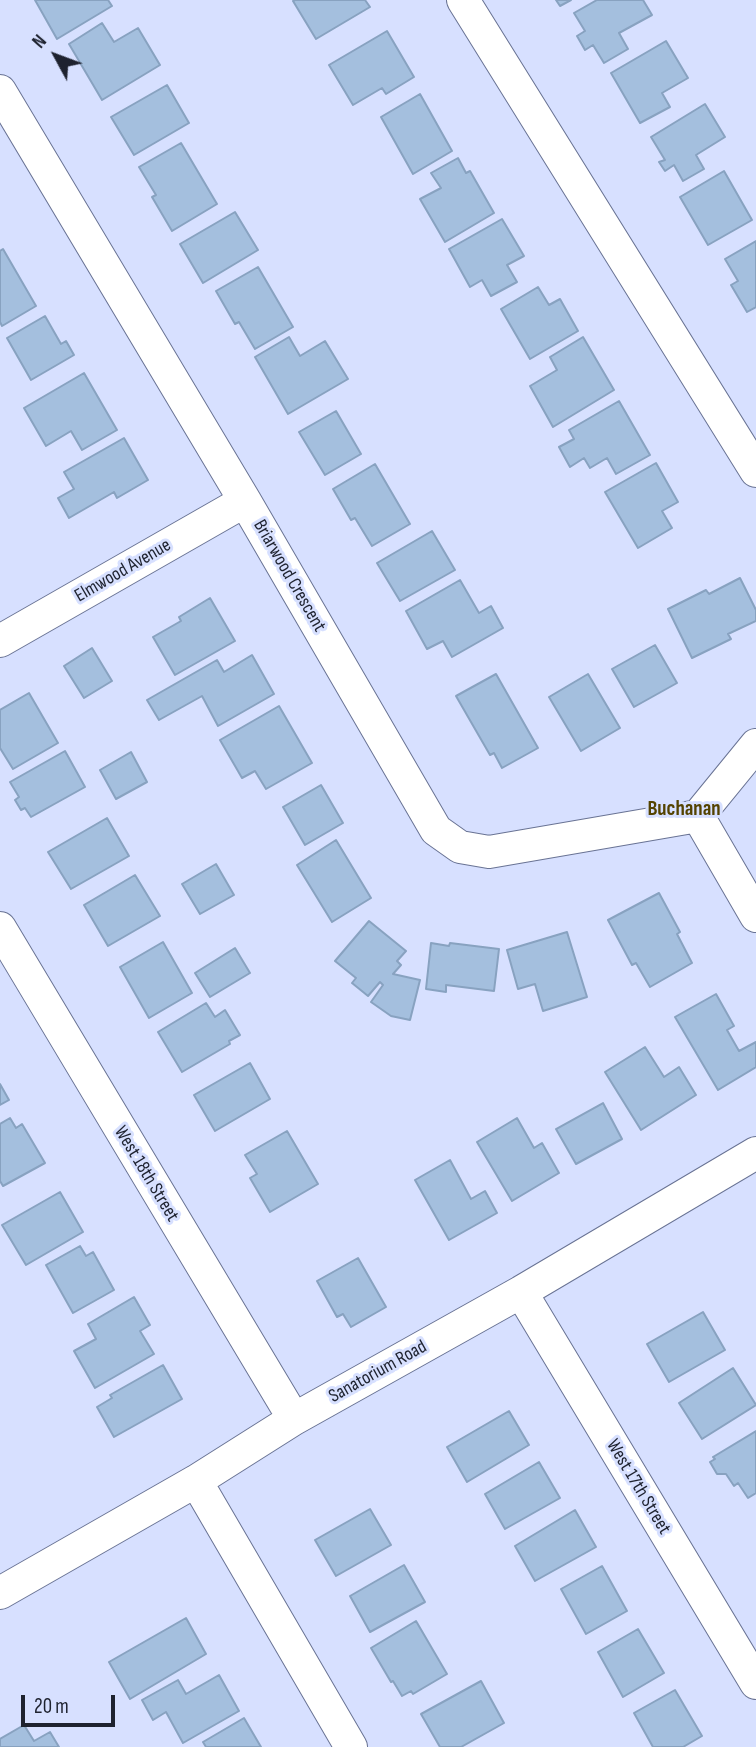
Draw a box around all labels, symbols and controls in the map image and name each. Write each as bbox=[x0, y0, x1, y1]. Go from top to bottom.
north arrow bbox=[21, 21, 91, 91]
text: N bbox=[28, 31, 52, 53]
street label: Briarwood Crescent bbox=[248, 516, 330, 636]
street label: Elmwood Avenue bbox=[71, 534, 175, 608]
district label: Buchanan bbox=[647, 797, 721, 823]
street label: West 18th Street bbox=[109, 1122, 183, 1226]
street label: Sanatorium Road bbox=[325, 1336, 431, 1408]
street label: West 17th Street bbox=[601, 1435, 675, 1539]
scale bar bbox=[24, 1680, 119, 1724]
text: 20 m bbox=[34, 1694, 69, 1719]

